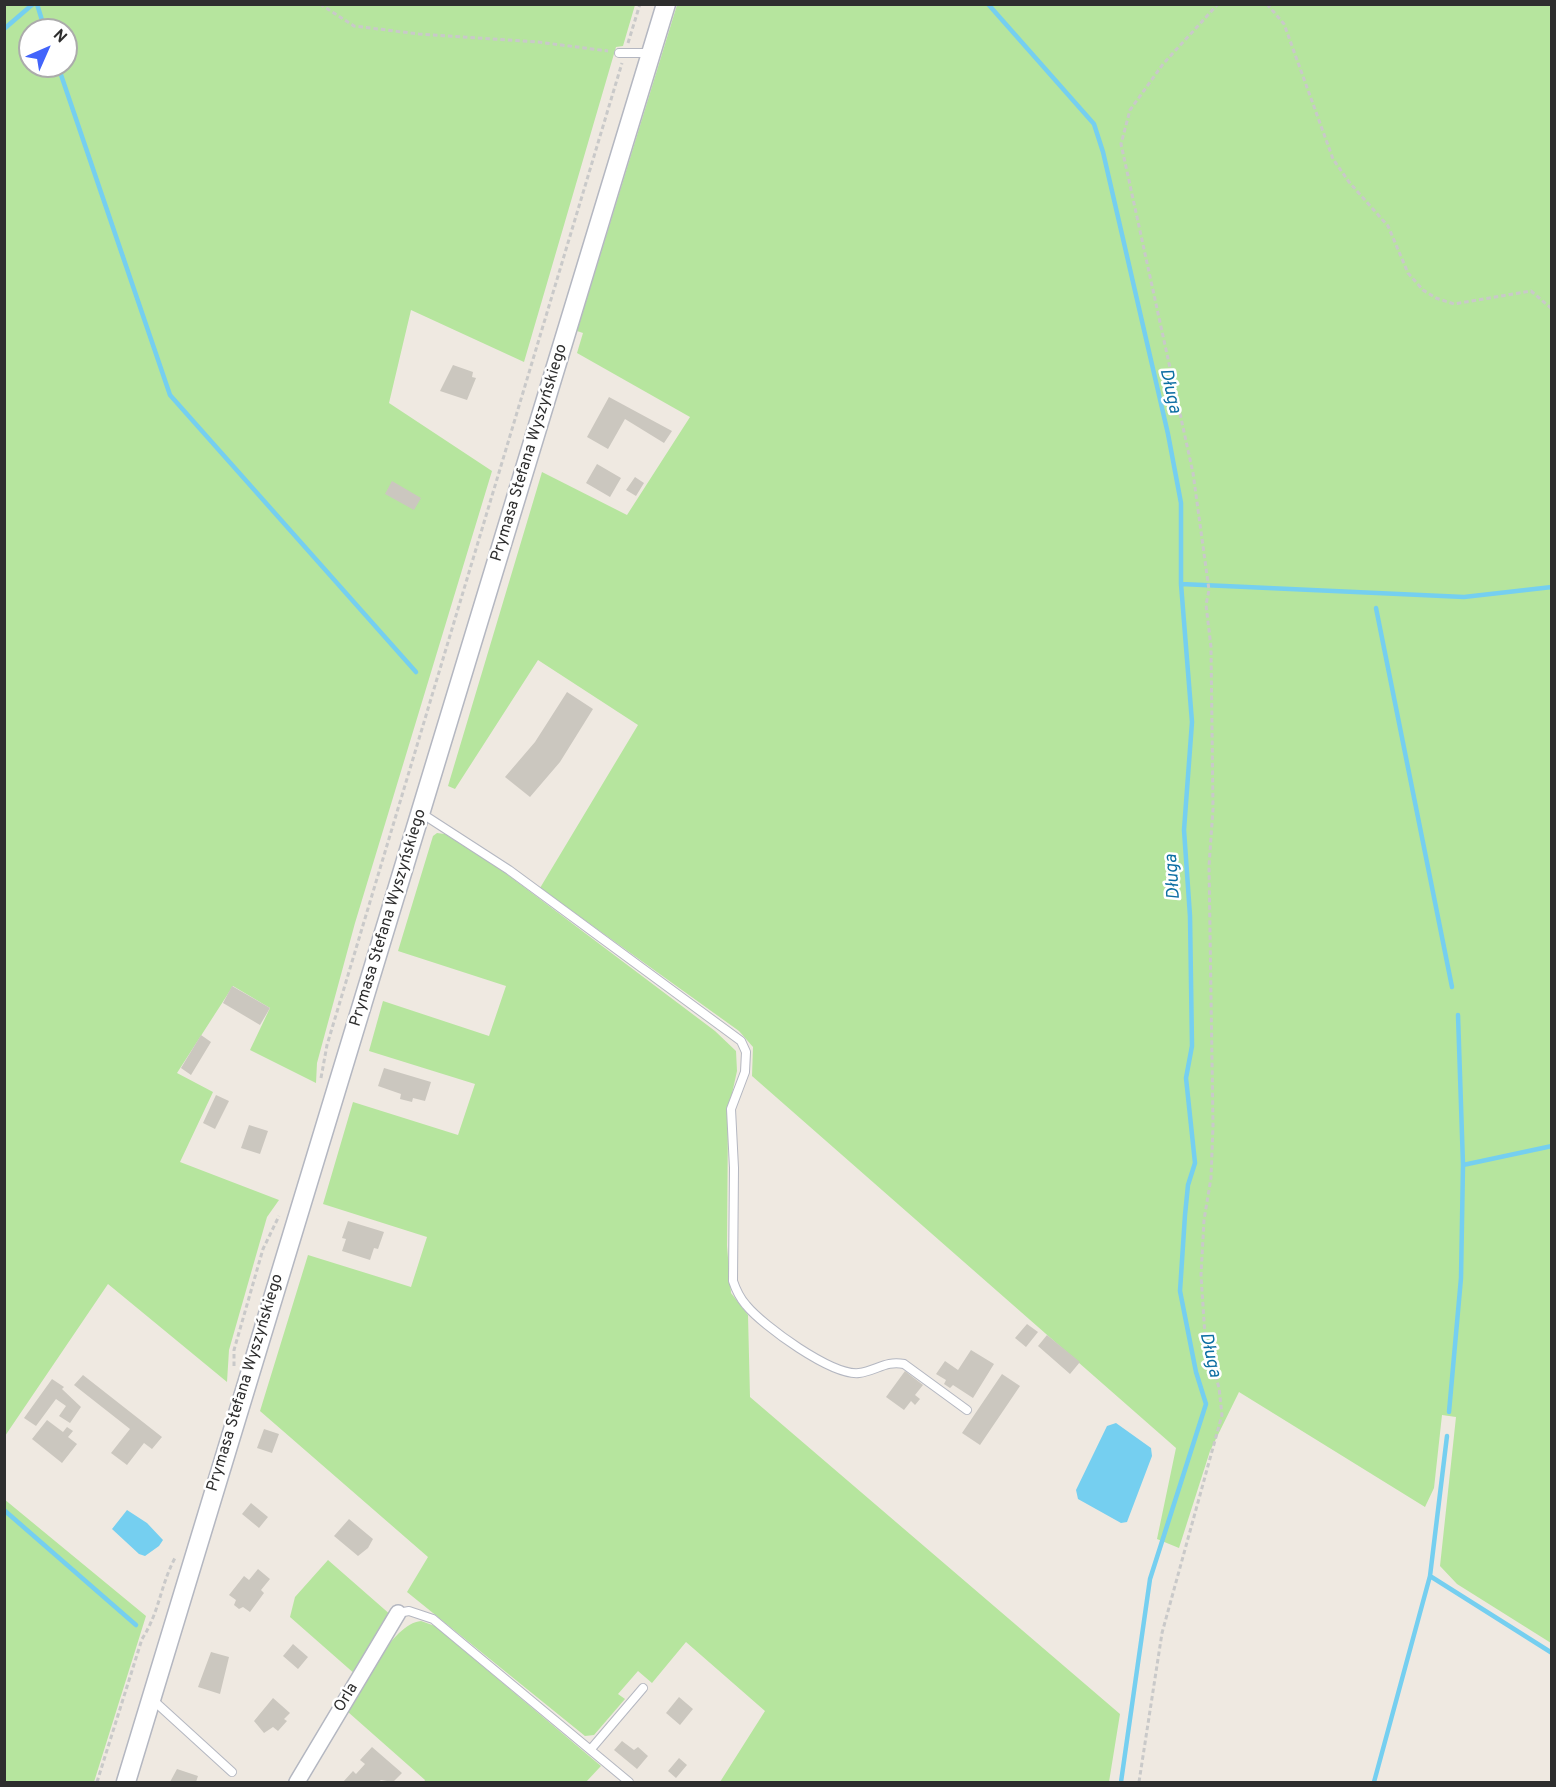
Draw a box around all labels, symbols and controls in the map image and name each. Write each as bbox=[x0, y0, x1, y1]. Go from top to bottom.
north arrow bbox=[18, 18, 78, 78]
text: N bbox=[48, 26, 70, 48]
street label: Prymasa Stefana Wyszyńskiego bbox=[488, 342, 572, 564]
water label: Długa bbox=[1153, 366, 1185, 416]
street label: Prymasa Stefana Wyszyńskiego bbox=[347, 807, 431, 1029]
water label: Długa bbox=[1162, 854, 1186, 900]
street label: Prymasa Stefana Wyszyńskiego bbox=[204, 1272, 288, 1494]
water label: Długa bbox=[1193, 1330, 1225, 1380]
street label: Orla bbox=[331, 1680, 363, 1716]

